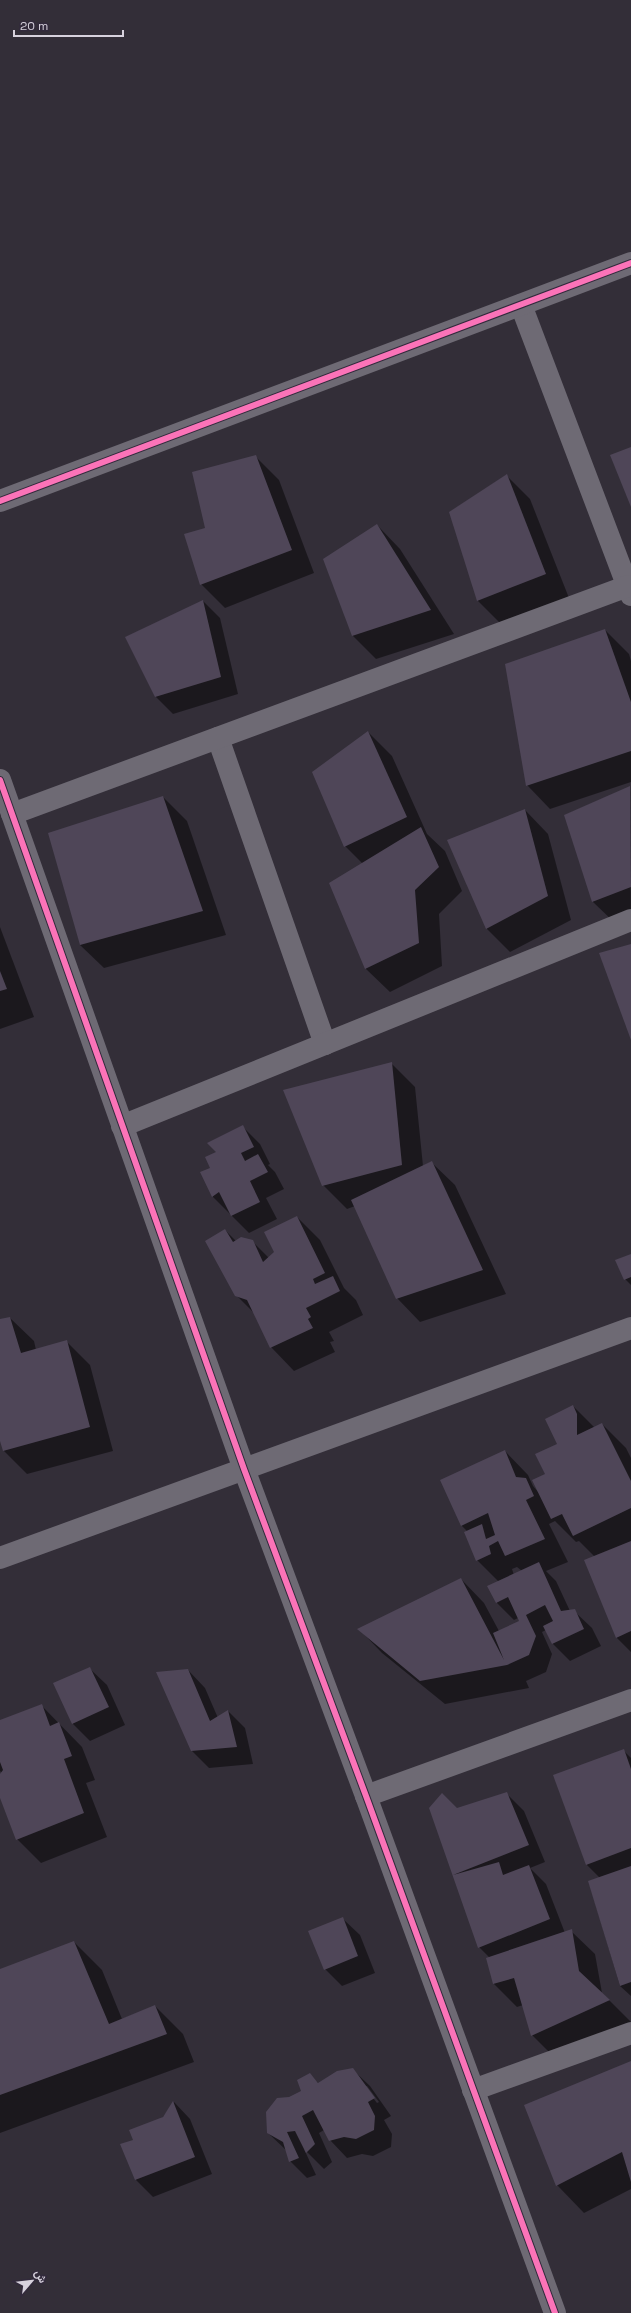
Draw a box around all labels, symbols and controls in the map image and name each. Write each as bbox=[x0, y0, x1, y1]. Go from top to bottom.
scale bar bbox=[14, 12, 123, 38]
text: 20 m bbox=[20, 18, 48, 34]
north arrow bbox=[12, 2261, 52, 2301]
text: ش bbox=[32, 2267, 50, 2285]

